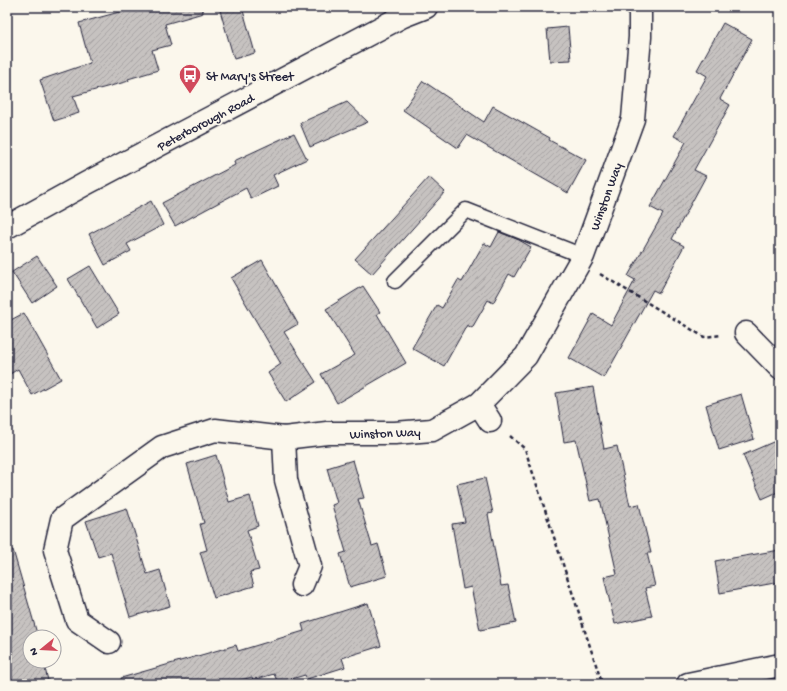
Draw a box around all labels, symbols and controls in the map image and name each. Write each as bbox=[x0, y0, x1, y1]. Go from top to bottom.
bus stop icon: St Mary's Street bbox=[177, 62, 203, 95]
place label: St Mary's Street bbox=[206, 70, 295, 85]
street label: Peterborough Road bbox=[154, 91, 258, 156]
street label: Winston Way bbox=[588, 160, 627, 233]
street label: Winston Way bbox=[349, 426, 421, 443]
north arrow bbox=[22, 629, 62, 669]
text: N bbox=[28, 646, 41, 657]

